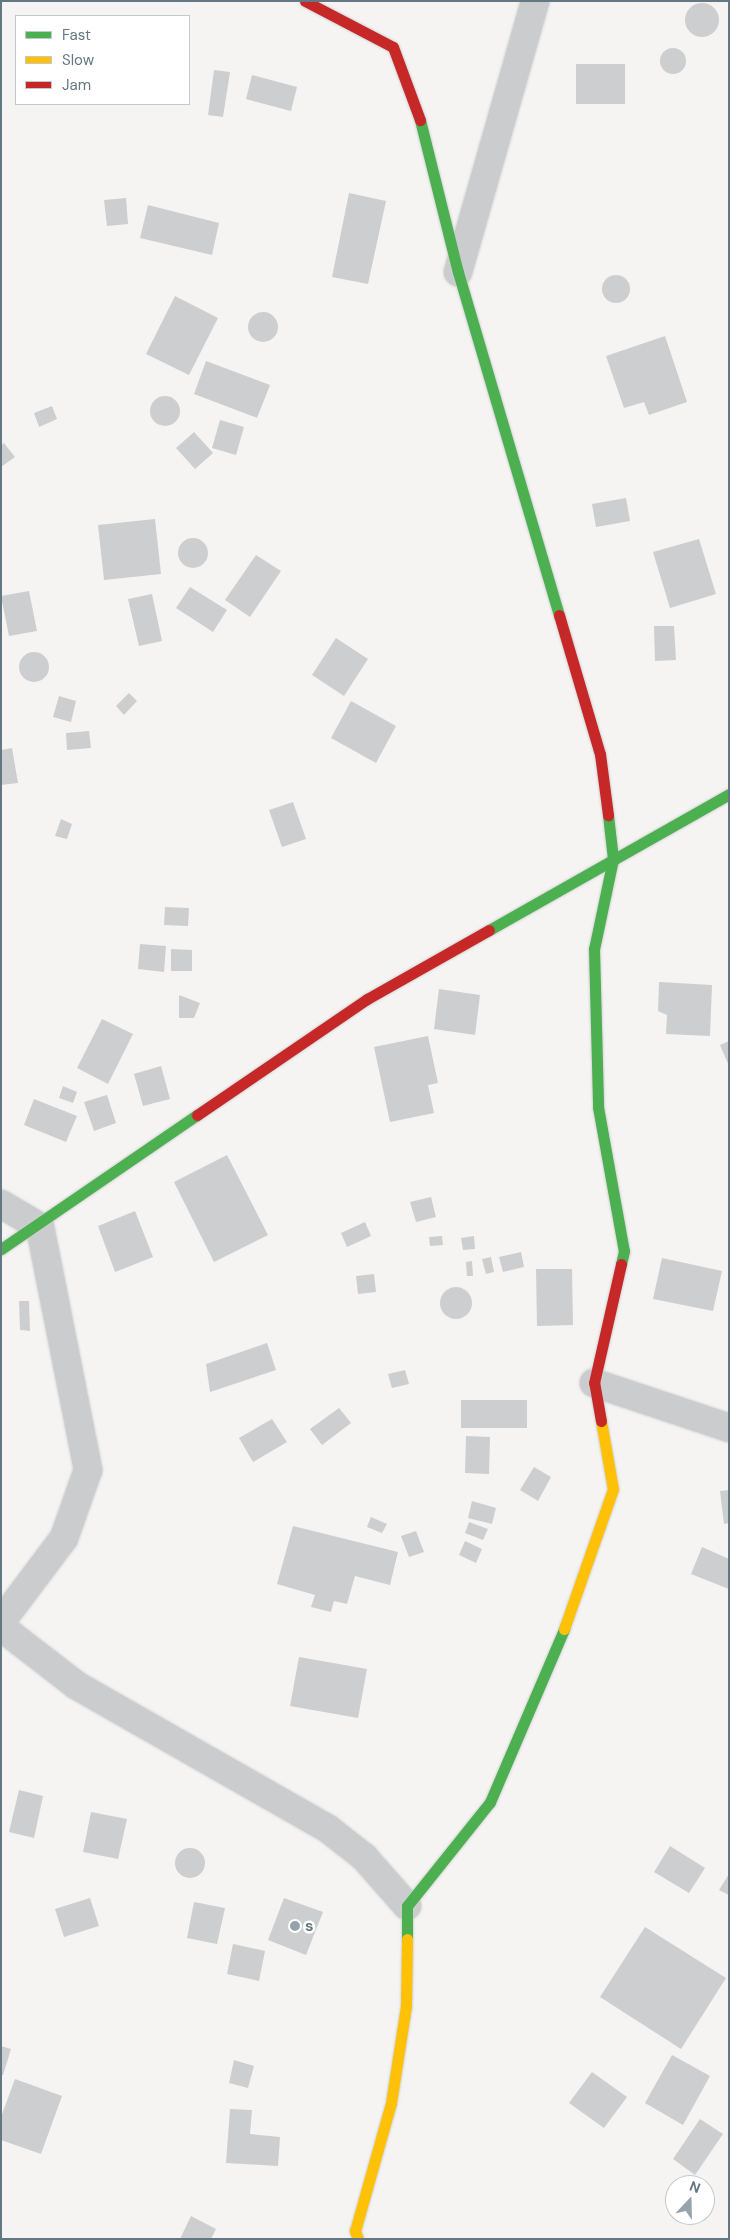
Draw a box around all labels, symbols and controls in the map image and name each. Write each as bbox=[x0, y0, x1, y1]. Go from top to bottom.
legend bbox=[15, 15, 190, 105]
text: Fast bbox=[62, 25, 91, 45]
text: Slow bbox=[62, 50, 94, 70]
text: Jam bbox=[62, 75, 91, 95]
place label: s bbox=[305, 1916, 314, 1936]
marker: s bbox=[289, 1920, 301, 1932]
north arrow bbox=[665, 2175, 715, 2225]
text: N bbox=[687, 2177, 703, 2197]

